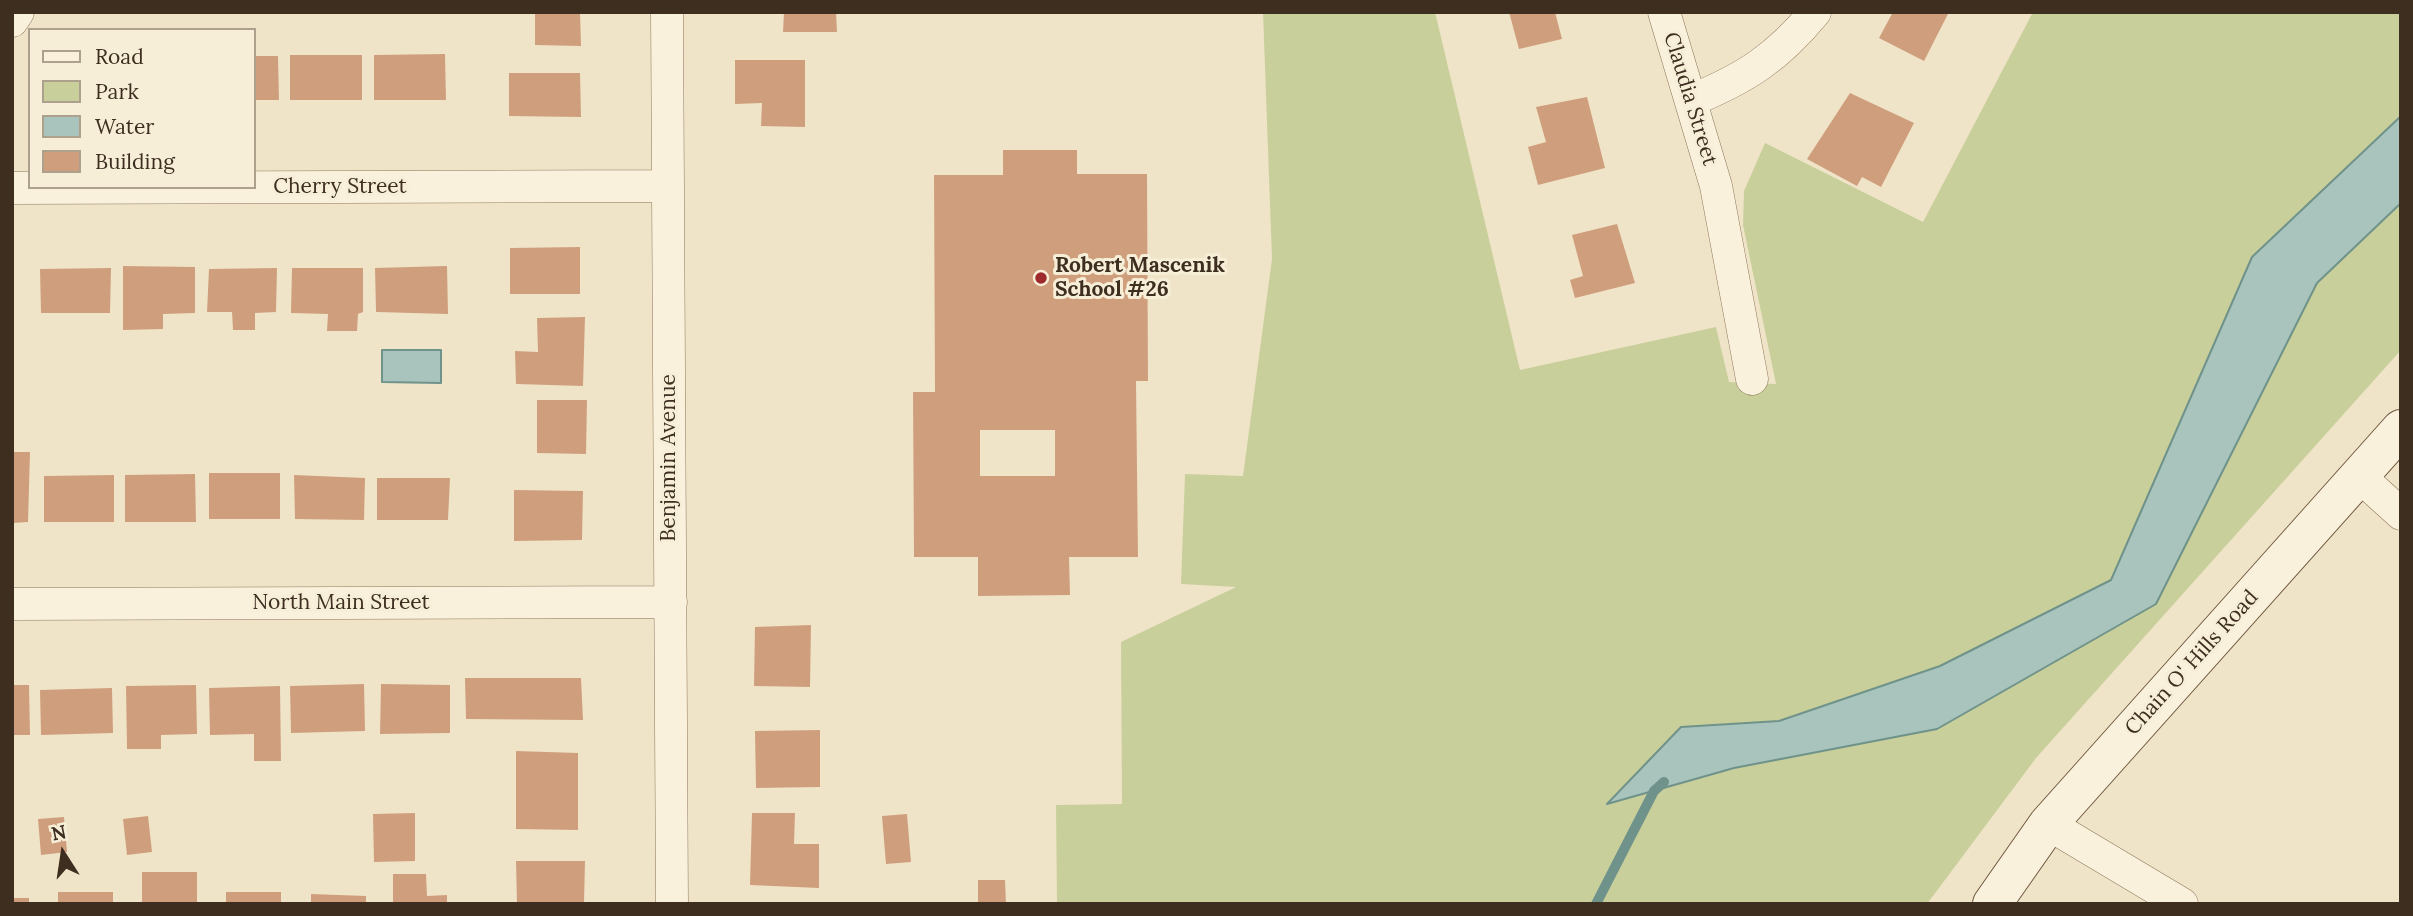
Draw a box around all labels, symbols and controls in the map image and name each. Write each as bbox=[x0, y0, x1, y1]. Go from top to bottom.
legend bbox=[28, 28, 256, 189]
street label: Claudia Street bbox=[1658, 29, 1722, 169]
text: Road bbox=[95, 43, 144, 70]
text: Park bbox=[95, 78, 139, 105]
text: Water bbox=[95, 113, 154, 140]
text: Building bbox=[95, 148, 175, 175]
street label: Cherry Street bbox=[273, 174, 407, 200]
place label: Robert Mascenik School #26 bbox=[1055, 253, 1225, 303]
marker: Robert Mascenik School #26 bbox=[1033, 270, 1049, 286]
street label: Benjamin Avenue bbox=[656, 374, 682, 542]
street label: Chain O' Hills Road bbox=[2120, 585, 2264, 741]
street label: North Main Street bbox=[252, 590, 430, 616]
north arrow bbox=[28, 818, 98, 888]
text: N bbox=[49, 819, 68, 846]

